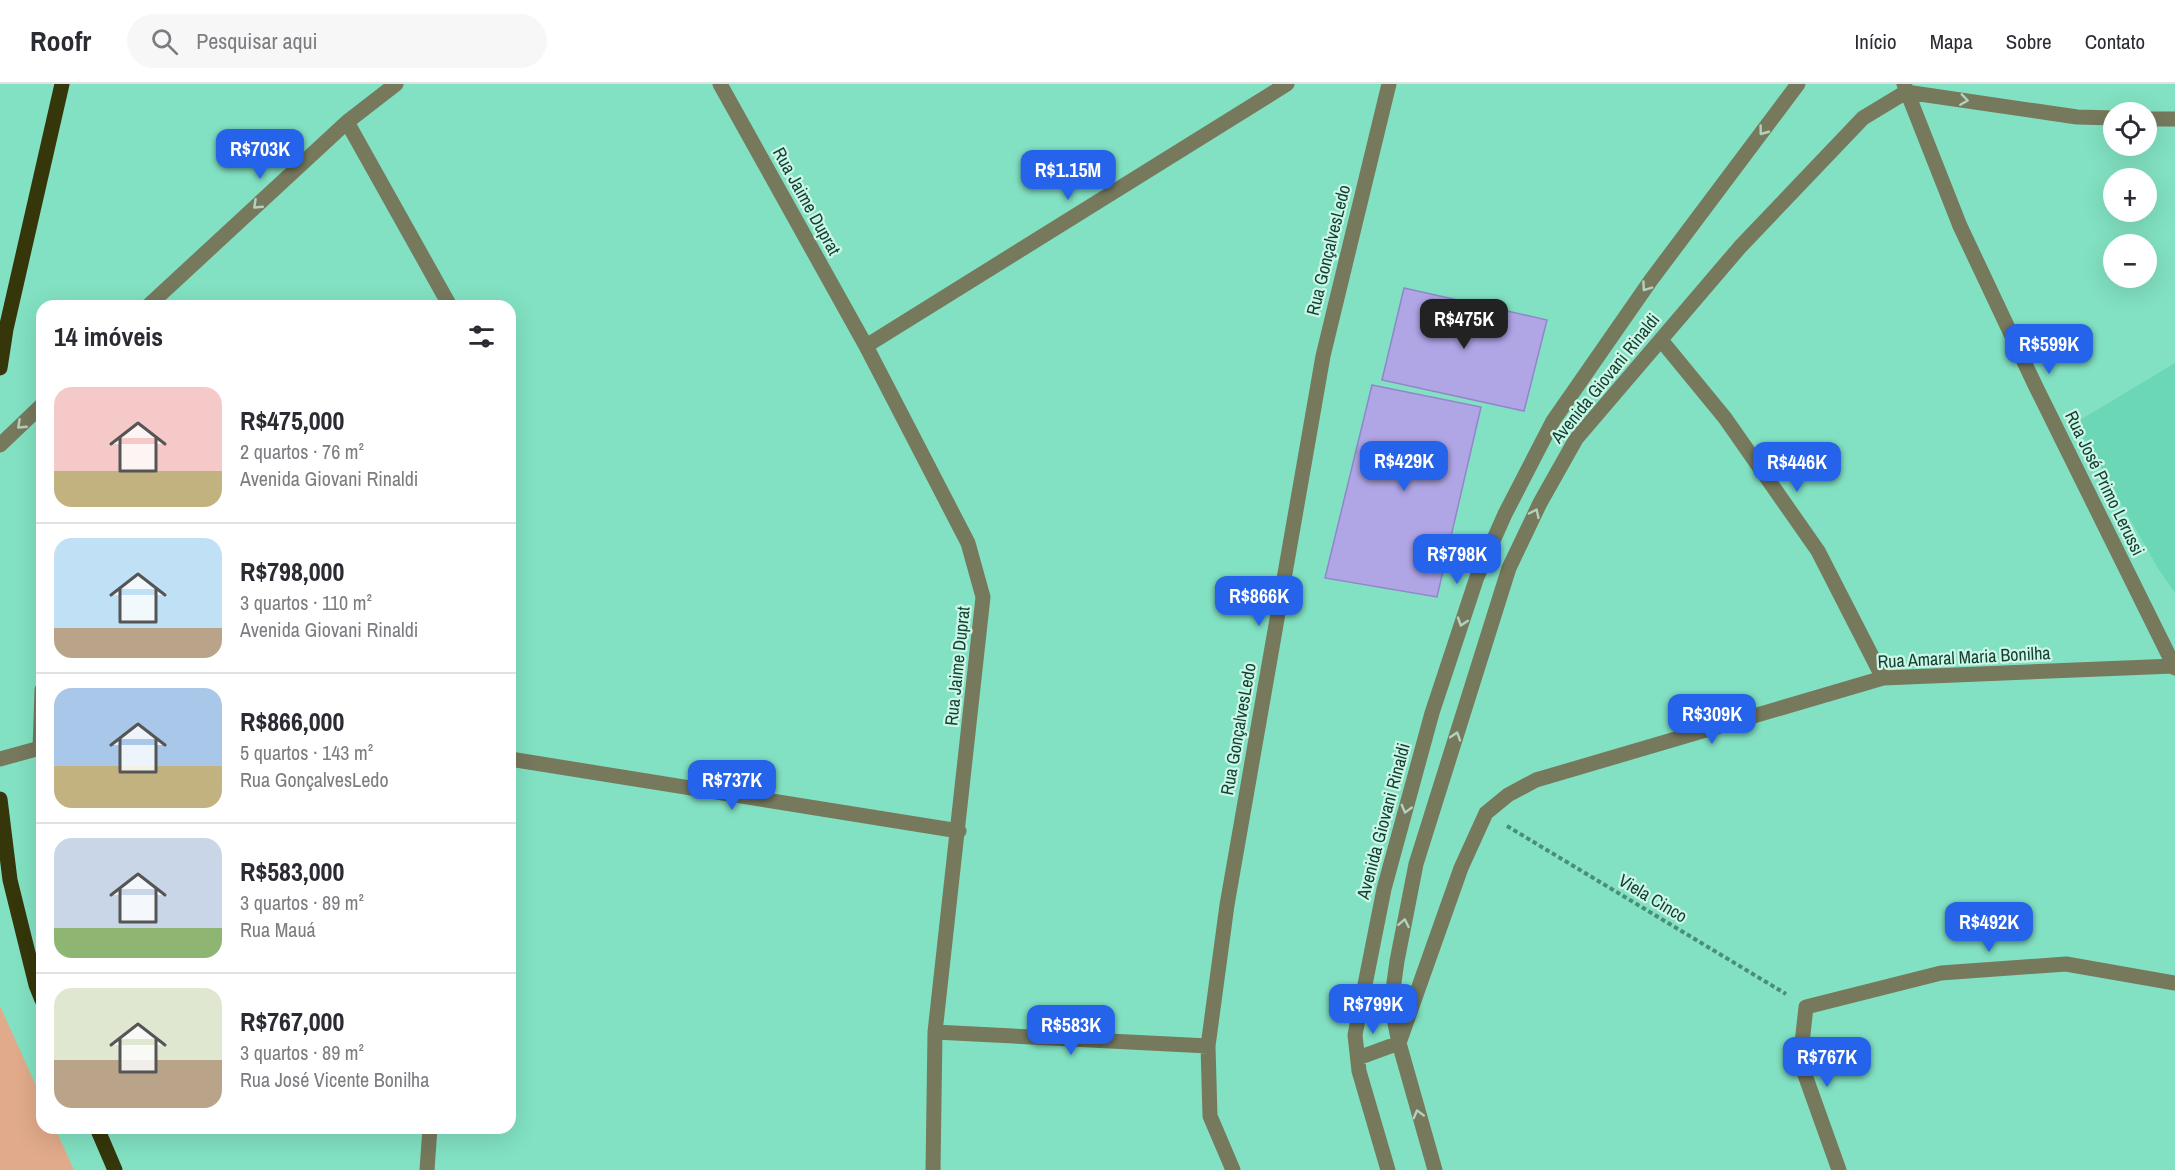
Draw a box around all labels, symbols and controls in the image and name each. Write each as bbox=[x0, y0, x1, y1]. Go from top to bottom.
search box bbox=[127, 14, 547, 68]
text: Roofr bbox=[30, 22, 91, 60]
icon: search bbox=[148, 25, 181, 58]
text: Pesquisar aqui bbox=[196, 26, 318, 56]
text: Início bbox=[1855, 27, 1897, 56]
text: Mapa bbox=[1930, 27, 1973, 56]
text: Sobre bbox=[2006, 27, 2052, 56]
text: Contato bbox=[2085, 27, 2145, 56]
one-way arrow bbox=[1959, 94, 1969, 106]
map controls bbox=[2103, 102, 2157, 288]
button: locate bbox=[2103, 102, 2157, 156]
one-way arrow bbox=[1759, 124, 1770, 135]
pin: R$703K bbox=[211, 129, 309, 180]
text: R$703K bbox=[230, 135, 290, 162]
street label: Rua Jaime Duprat bbox=[767, 143, 847, 259]
pin: R$1.15M bbox=[1013, 150, 1123, 201]
text: R$1.15M bbox=[1035, 156, 1101, 183]
button: + bbox=[2103, 168, 2157, 222]
street label: Rua GonçalvesLedo bbox=[1300, 182, 1356, 318]
one-way arrow bbox=[253, 198, 264, 209]
button: − bbox=[2103, 234, 2157, 288]
one-way arrow bbox=[1642, 280, 1653, 291]
pin: R$475K bbox=[1415, 299, 1513, 350]
text: R$475K bbox=[1434, 305, 1494, 332]
street label: Avenida Giovani Rinaldi bbox=[1544, 308, 1665, 449]
text: 14 imóveis bbox=[54, 319, 163, 354]
icon: filters bbox=[465, 320, 498, 353]
pin: R$599K bbox=[2000, 324, 2098, 375]
text: R$599K bbox=[2019, 330, 2079, 357]
text: R$475,000 bbox=[240, 403, 344, 438]
street label: Rua José Primo Lerussi bbox=[2059, 406, 2151, 560]
icon: home bbox=[102, 411, 174, 483]
one-way arrow bbox=[17, 418, 28, 429]
text: 2 quartos · 76 m² bbox=[240, 438, 364, 465]
pin: R$429K bbox=[1355, 441, 1453, 492]
pin: R$446K bbox=[1748, 442, 1846, 493]
text: R$429K bbox=[1374, 447, 1434, 474]
text: R$446K bbox=[1767, 448, 1827, 475]
text: Avenida Giovani Rinaldi bbox=[240, 465, 418, 492]
one-way arrow bbox=[1528, 508, 1540, 519]
pin: R$798K bbox=[1408, 534, 1506, 585]
text: R$798K bbox=[1427, 540, 1487, 567]
text: R$798,000 bbox=[240, 554, 344, 589]
icon: home bbox=[102, 562, 174, 634]
pin: R$866K bbox=[1210, 576, 1308, 627]
text: R$866K bbox=[1229, 582, 1289, 609]
text: 3 quartos · 110 m² bbox=[240, 589, 372, 616]
street label: Rua Jaime Duprat bbox=[938, 605, 976, 727]
text: Avenida Giovani Rinaldi bbox=[240, 616, 418, 643]
one-way arrow bbox=[1457, 616, 1469, 627]
street label: Rua Amaral Maria Bonilha bbox=[1877, 640, 2051, 674]
street label: Rua GonçalvesLedo bbox=[1214, 661, 1262, 797]
pin: R$309K bbox=[1663, 694, 1761, 745]
text: R$309K bbox=[1682, 700, 1742, 727]
text: R$866,000 bbox=[240, 704, 344, 739]
icon: home bbox=[102, 712, 174, 784]
one-way arrow bbox=[1449, 731, 1461, 742]
text: 5 quartos · 143 m² bbox=[240, 739, 373, 766]
street label: Avenida Giovani Rinaldi bbox=[1350, 740, 1416, 903]
pin: R$737K bbox=[683, 760, 781, 811]
text: Rua GonçalvesLedo bbox=[240, 766, 389, 793]
text: R$737K bbox=[702, 766, 762, 793]
one-way arrow bbox=[1400, 803, 1413, 813]
text: R$583,000 bbox=[240, 854, 344, 889]
icon: home bbox=[102, 862, 174, 934]
street label: Viela Cinco bbox=[1614, 868, 1692, 928]
text: 3 quartos · 89 m² bbox=[240, 889, 364, 916]
pin: R$492K bbox=[1940, 902, 2038, 953]
text: R$492K bbox=[1959, 908, 2019, 935]
text: Rua Mauá bbox=[240, 916, 316, 943]
one-way arrow bbox=[1397, 919, 1410, 929]
pin: R$799K bbox=[1324, 984, 1422, 1035]
text: R$799K bbox=[1343, 990, 1403, 1017]
text: R$767,000 bbox=[240, 1004, 344, 1039]
pin: R$583K bbox=[1022, 1005, 1120, 1056]
text: R$583K bbox=[1041, 1011, 1101, 1038]
icon: home bbox=[102, 1012, 174, 1084]
pin: R$767K bbox=[1778, 1037, 1876, 1088]
text: 3 quartos · 89 m² bbox=[240, 1039, 364, 1066]
text: R$767K bbox=[1797, 1043, 1857, 1070]
text: Rua José Vicente Bonilha bbox=[240, 1066, 429, 1093]
one-way arrow bbox=[1412, 1109, 1425, 1119]

